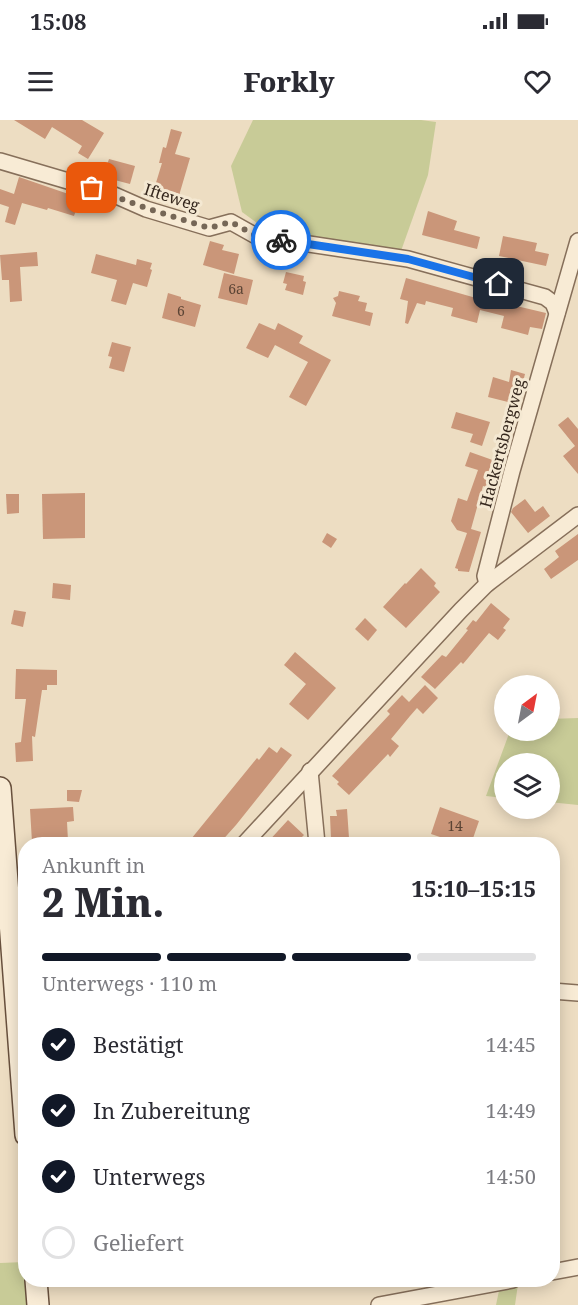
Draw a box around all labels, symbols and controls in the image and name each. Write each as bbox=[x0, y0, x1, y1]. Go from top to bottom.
text: 15:08 bbox=[30, 6, 86, 36]
text: Forkly bbox=[243, 63, 335, 100]
icon: menu bbox=[24, 65, 57, 98]
icon: heart bbox=[521, 65, 554, 98]
pin bbox=[66, 162, 117, 213]
icon: bag bbox=[75, 171, 108, 204]
street label: Ifteweg bbox=[142, 178, 203, 216]
courier bbox=[251, 210, 311, 270]
icon: bike bbox=[265, 224, 298, 257]
pin bbox=[473, 258, 524, 309]
icon: home bbox=[482, 267, 515, 300]
house number: 6a bbox=[228, 279, 244, 298]
house number: 6 bbox=[177, 301, 185, 320]
street label: Hackertsbergweg bbox=[474, 376, 530, 510]
north arrow bbox=[494, 675, 560, 741]
map controls bbox=[494, 675, 560, 819]
button: layers bbox=[494, 753, 560, 819]
house number: 14 bbox=[447, 816, 463, 835]
text: Ankunft in bbox=[42, 852, 145, 879]
text: 15:10–15:15 bbox=[412, 873, 536, 903]
text: 2 Min. bbox=[42, 875, 164, 928]
text: Unterwegs · 110 m bbox=[42, 970, 217, 997]
icon: check bbox=[42, 1028, 75, 1061]
text: Bestätigt bbox=[93, 1029, 184, 1059]
text: 14:45 bbox=[486, 1031, 536, 1058]
icon: check bbox=[42, 1094, 75, 1127]
text: In Zubereitung bbox=[93, 1095, 250, 1125]
text: 14:49 bbox=[486, 1097, 536, 1124]
icon: check bbox=[42, 1160, 75, 1193]
text: Unterwegs bbox=[93, 1161, 205, 1191]
text: 14:50 bbox=[486, 1163, 536, 1190]
text: Geliefert bbox=[93, 1227, 184, 1257]

